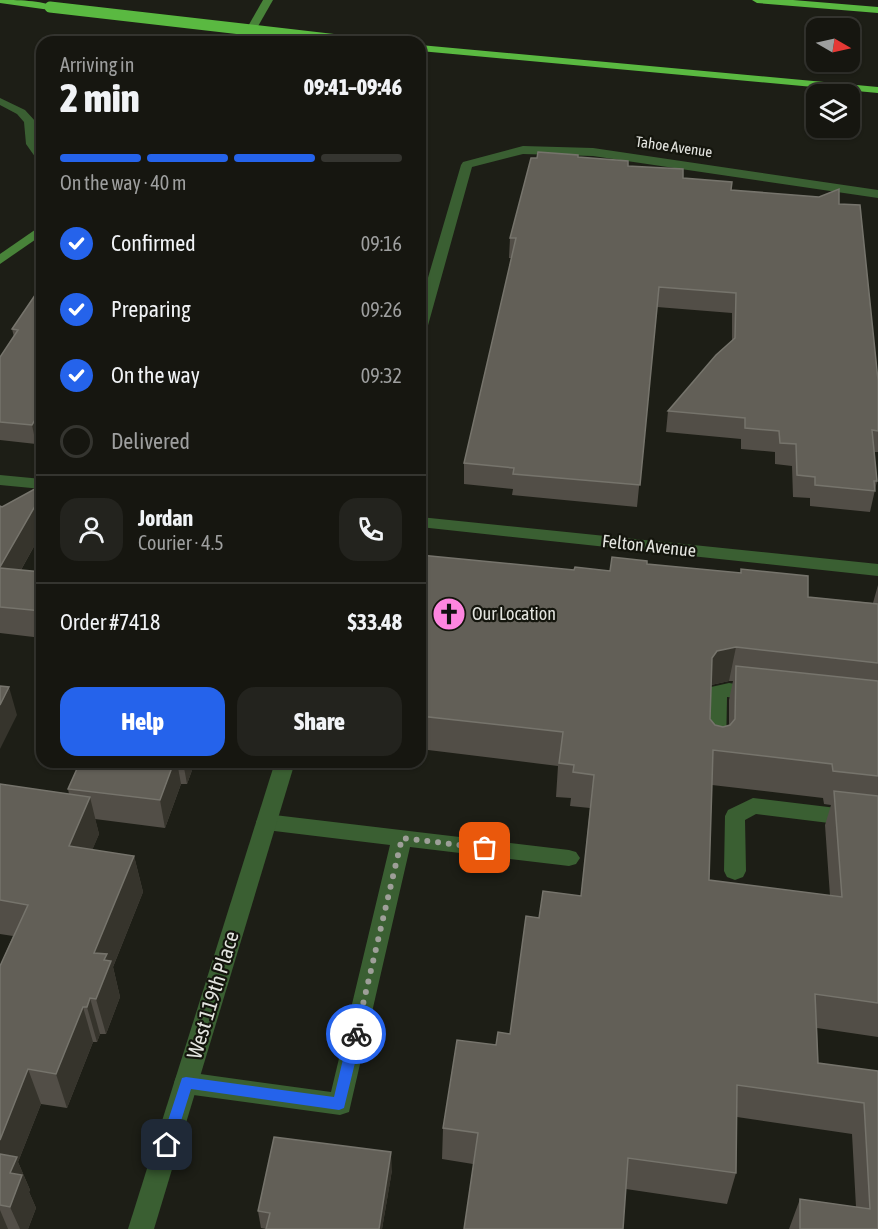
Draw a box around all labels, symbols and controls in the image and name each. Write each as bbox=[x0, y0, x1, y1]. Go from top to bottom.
north arrow bbox=[806, 18, 860, 72]
map controls bbox=[806, 18, 860, 138]
text: Arriving in bbox=[60, 53, 134, 76]
text: 09:41–09:46 bbox=[304, 74, 402, 100]
text: 2 min bbox=[60, 76, 140, 120]
button: layers bbox=[806, 84, 860, 138]
street label: Tahoe Avenue bbox=[635, 133, 714, 160]
text: On the way · 40 m bbox=[60, 171, 186, 194]
icon: check bbox=[60, 227, 93, 260]
text: Confirmed bbox=[111, 230, 196, 256]
text: 09:16 bbox=[361, 232, 402, 255]
icon: check bbox=[60, 293, 93, 326]
text: Preparing bbox=[111, 296, 191, 322]
text: 09:26 bbox=[361, 298, 402, 321]
icon: check bbox=[60, 359, 93, 392]
text: On the way bbox=[111, 362, 200, 388]
text: 09:32 bbox=[361, 364, 402, 387]
text: Delivered bbox=[111, 428, 190, 454]
button: person bbox=[60, 498, 123, 561]
button: phone bbox=[339, 498, 402, 561]
text: Jordan bbox=[138, 505, 193, 531]
street label: Felton Avenue bbox=[601, 530, 697, 561]
text: Courier · 4.5 bbox=[138, 531, 224, 554]
church icon: Our Location bbox=[431, 596, 467, 632]
place label: Our Location bbox=[472, 603, 556, 624]
text: Order #7418 bbox=[60, 609, 160, 635]
text: $33.48 bbox=[347, 609, 402, 635]
button: Help bbox=[60, 687, 225, 756]
button: Share bbox=[237, 687, 402, 756]
pin bbox=[459, 822, 510, 873]
icon: bag bbox=[468, 831, 501, 864]
street label: West 119th Place bbox=[181, 928, 243, 1061]
courier bbox=[326, 1004, 386, 1064]
icon: bike bbox=[340, 1018, 373, 1051]
pin bbox=[141, 1119, 192, 1170]
icon: home bbox=[150, 1128, 183, 1161]

